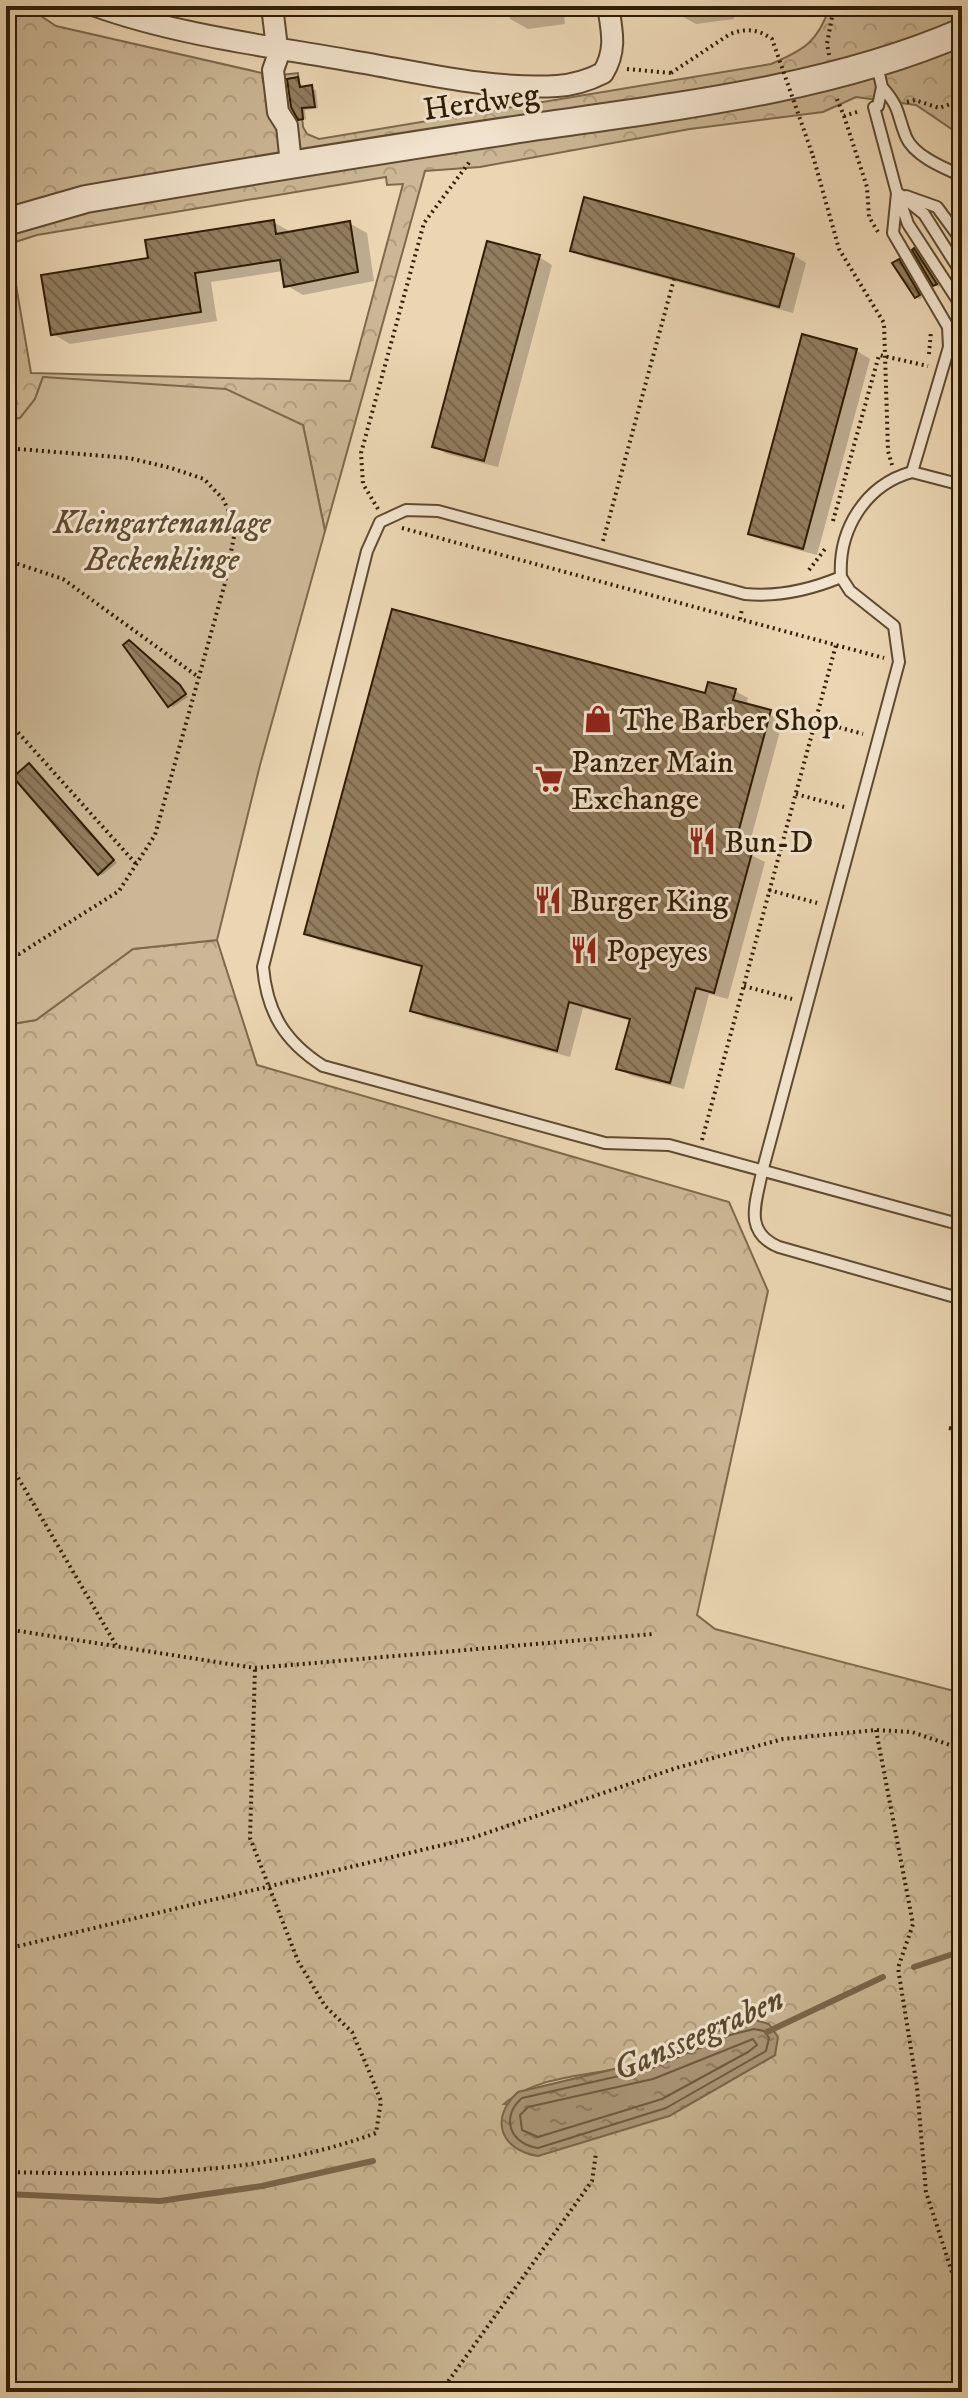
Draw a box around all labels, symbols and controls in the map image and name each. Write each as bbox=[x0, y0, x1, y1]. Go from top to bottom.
street label: Herdweg bbox=[421, 75, 542, 131]
park label: Kleingartenanlage Beckenklinge bbox=[52, 504, 272, 581]
place label: The Barber Shop bbox=[620, 701, 839, 741]
shop icon: The Barber Shop bbox=[583, 704, 613, 734]
place label: Panzer Main Exchange bbox=[571, 743, 734, 820]
supermarket icon: Panzer Main Exchange bbox=[534, 764, 564, 794]
place label: Bun-D bbox=[724, 823, 813, 863]
restaurant icon: Bun-D bbox=[687, 826, 717, 856]
place label: Burger King bbox=[570, 882, 729, 922]
restaurant icon: Burger King bbox=[533, 885, 563, 915]
place label: Popeyes bbox=[606, 932, 708, 972]
restaurant icon: Popeyes bbox=[569, 935, 599, 965]
water label: Gansseegraben bbox=[607, 1978, 791, 2091]

